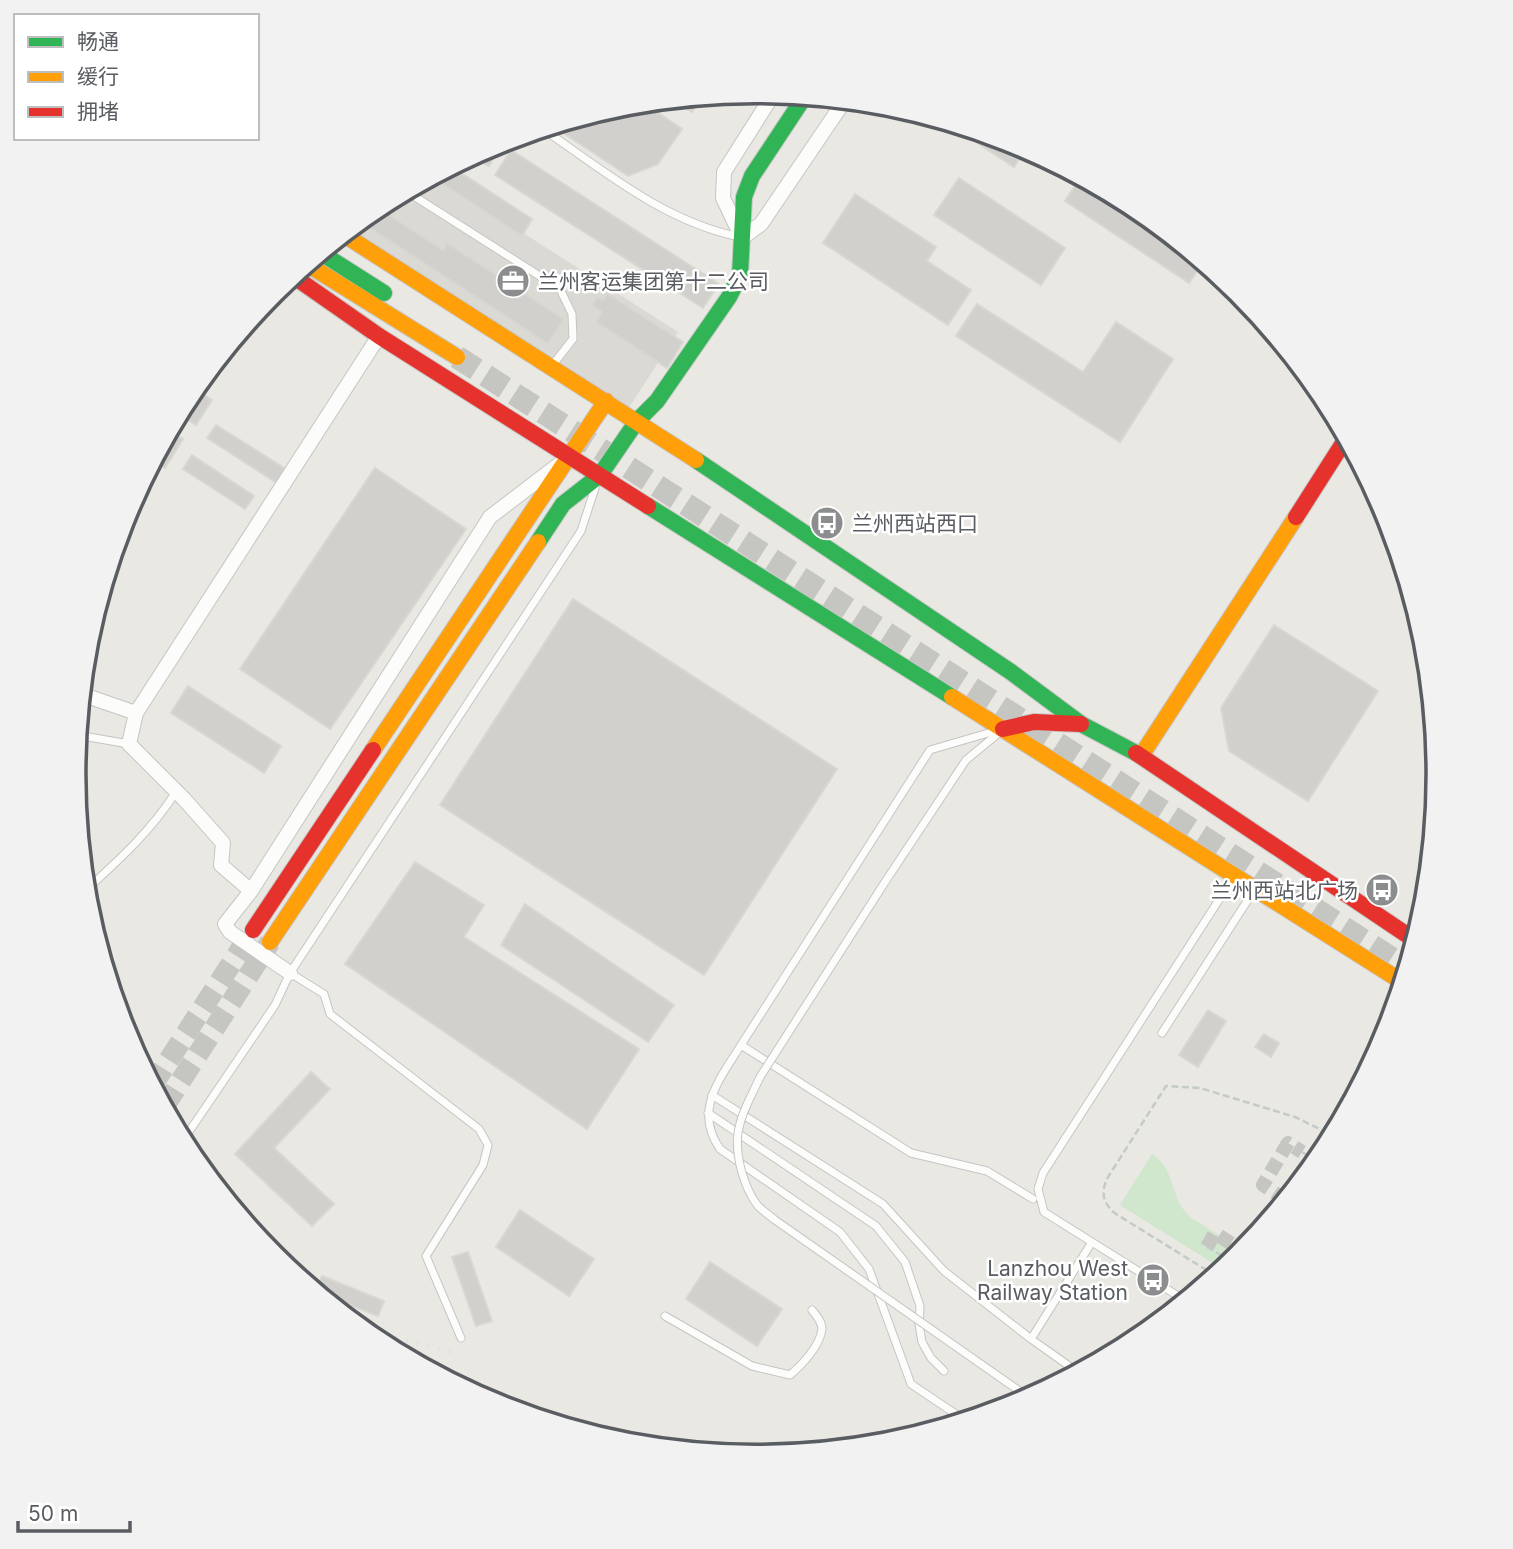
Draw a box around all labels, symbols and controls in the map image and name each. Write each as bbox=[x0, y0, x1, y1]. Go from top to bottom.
legend bbox=[14, 14, 259, 140]
text: 畅通 bbox=[77, 29, 119, 54]
text: 缓行 bbox=[77, 64, 119, 89]
text: 拥堵 bbox=[77, 99, 119, 124]
office icon: 兰州客运集团第十二公司 bbox=[494, 262, 532, 300]
place label: 兰州客运集团第十二公司 bbox=[538, 269, 769, 294]
bus stop icon: 兰州西站西口 bbox=[808, 504, 846, 542]
place label: 兰州西站西口 bbox=[852, 511, 978, 536]
bus stop icon: 兰州西站北广场 bbox=[1363, 871, 1401, 909]
place label: 兰州西站北广场 bbox=[1211, 878, 1358, 903]
place label: Lanzhou West Railway Station bbox=[977, 1256, 1128, 1305]
bus stop icon: Lanzhou West Railway Station bbox=[1134, 1261, 1172, 1299]
scale bar bbox=[18, 1490, 130, 1534]
text: 50 m bbox=[28, 1501, 78, 1526]

